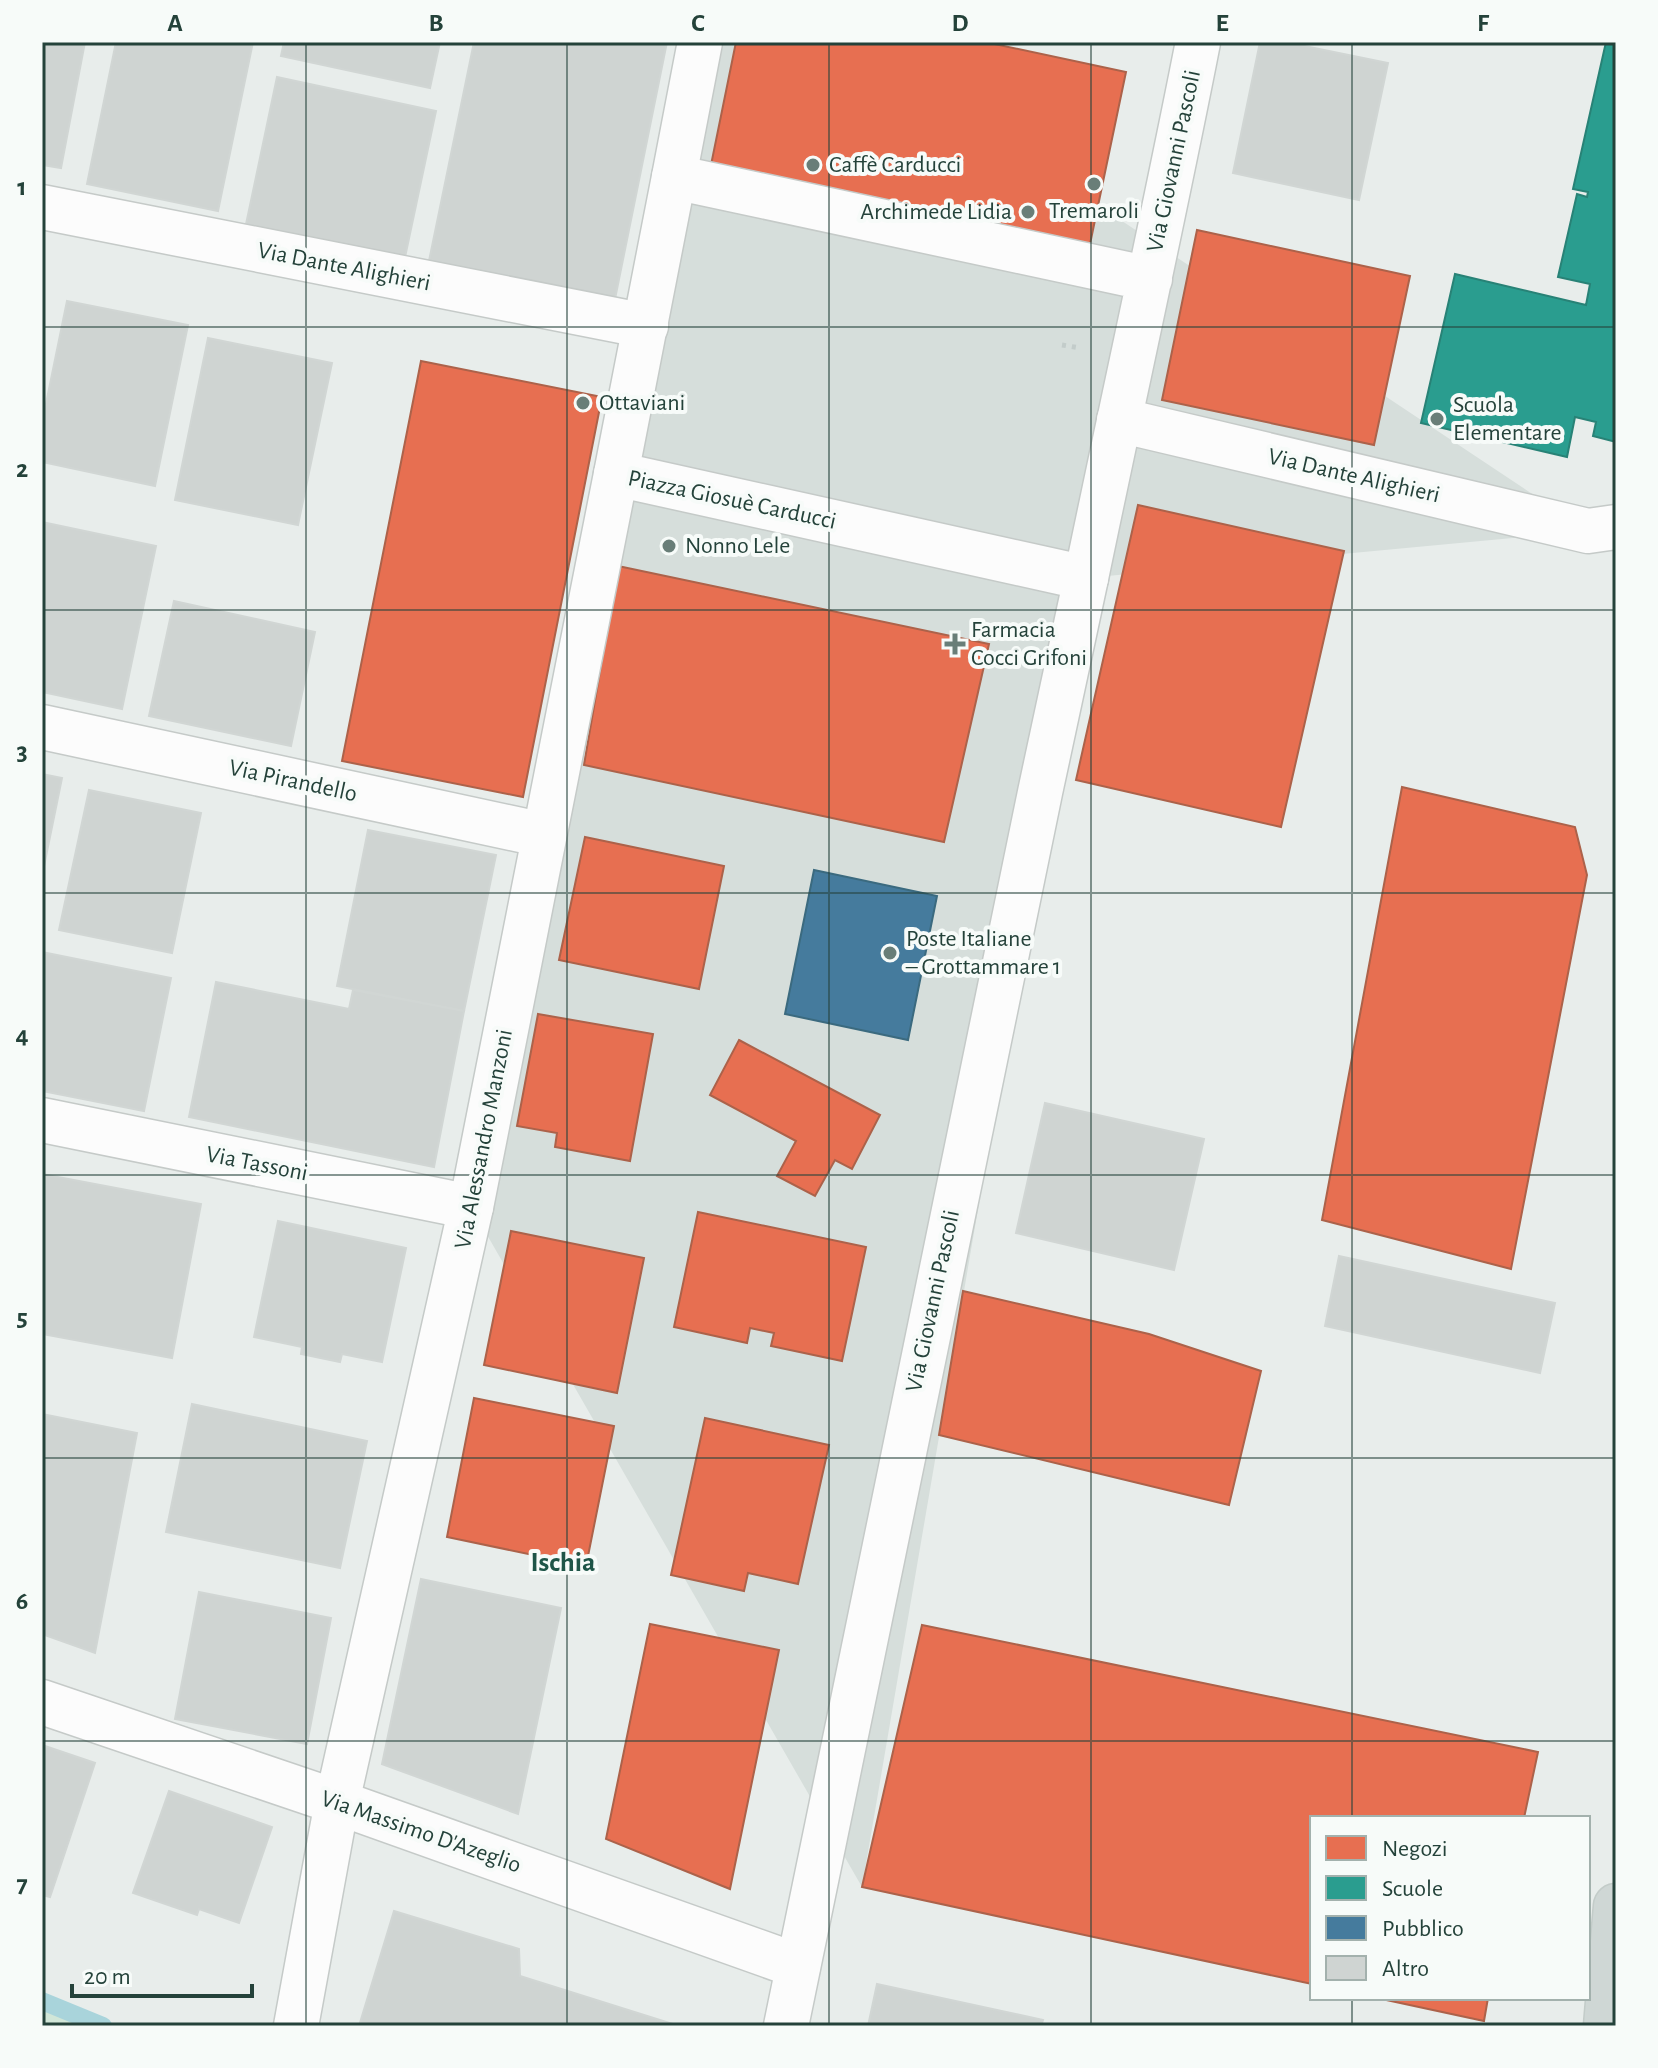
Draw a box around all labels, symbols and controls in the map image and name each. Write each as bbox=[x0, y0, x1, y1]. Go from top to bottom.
text: A bbox=[167, 10, 183, 36]
text: B bbox=[428, 10, 444, 36]
text: C bbox=[691, 10, 705, 36]
text: D bbox=[951, 10, 969, 36]
text: E bbox=[1215, 10, 1229, 36]
text: F bbox=[1477, 10, 1490, 36]
street label: Via Giovanni Pascoli bbox=[1143, 68, 1205, 254]
place label: Caffè Carducci bbox=[829, 153, 961, 177]
marker: Caffè Carducci bbox=[804, 156, 822, 174]
text: 1 bbox=[17, 174, 27, 200]
marker: Tremaroli bbox=[1085, 175, 1103, 193]
place label: Tremaroli bbox=[1049, 199, 1139, 223]
place label: Archimede Lidia bbox=[860, 200, 1012, 224]
marker: Archimede Lidia bbox=[1019, 203, 1037, 221]
street label: Via Dante Alighieri bbox=[255, 238, 433, 296]
place label: Ottaviani bbox=[599, 391, 685, 415]
place label: Scuola Elementare bbox=[1453, 393, 1561, 445]
marker: Ottaviani bbox=[574, 394, 592, 412]
marker: Scuola Elementare bbox=[1428, 410, 1446, 428]
street label: Via Dante Alighieri bbox=[1266, 445, 1442, 507]
text: 2 bbox=[16, 456, 28, 482]
street label: Piazza Giosuè Carducci bbox=[626, 466, 838, 534]
place label: Nonno Lele bbox=[685, 534, 790, 558]
marker: Nonno Lele bbox=[660, 537, 678, 555]
place label: Farmacia Cocci Grifoni bbox=[971, 618, 1087, 670]
marker: Farmacia Cocci Grifoni bbox=[946, 635, 964, 653]
text: 3 bbox=[16, 739, 28, 765]
street label: Via Pirandello bbox=[227, 756, 359, 806]
place label: Poste Italiane – Grottammare 1 bbox=[905, 927, 1061, 979]
marker: Poste Italiane – Grottammare 1 bbox=[881, 944, 899, 962]
text: 4 bbox=[15, 1022, 29, 1048]
street label: Via Alessandro Manzoni bbox=[451, 1027, 517, 1251]
street label: Via Tassoni bbox=[204, 1142, 310, 1186]
street label: Via Giovanni Pascoli bbox=[902, 1208, 964, 1394]
text: 5 bbox=[16, 1305, 28, 1331]
district label: Ischia bbox=[530, 1549, 596, 1577]
text: 6 bbox=[16, 1588, 28, 1614]
street label: Via Massimo D'Azeglio bbox=[318, 1786, 524, 1878]
legend bbox=[1310, 1816, 1590, 2000]
text: Negozi bbox=[1382, 1837, 1448, 1861]
text: 7 bbox=[16, 1871, 28, 1897]
text: Scuole bbox=[1382, 1877, 1443, 1901]
text: Pubblico bbox=[1382, 1917, 1464, 1941]
scale bar bbox=[72, 1948, 252, 1998]
text: Altro bbox=[1382, 1957, 1429, 1981]
text: 20 m bbox=[84, 1965, 131, 1989]

